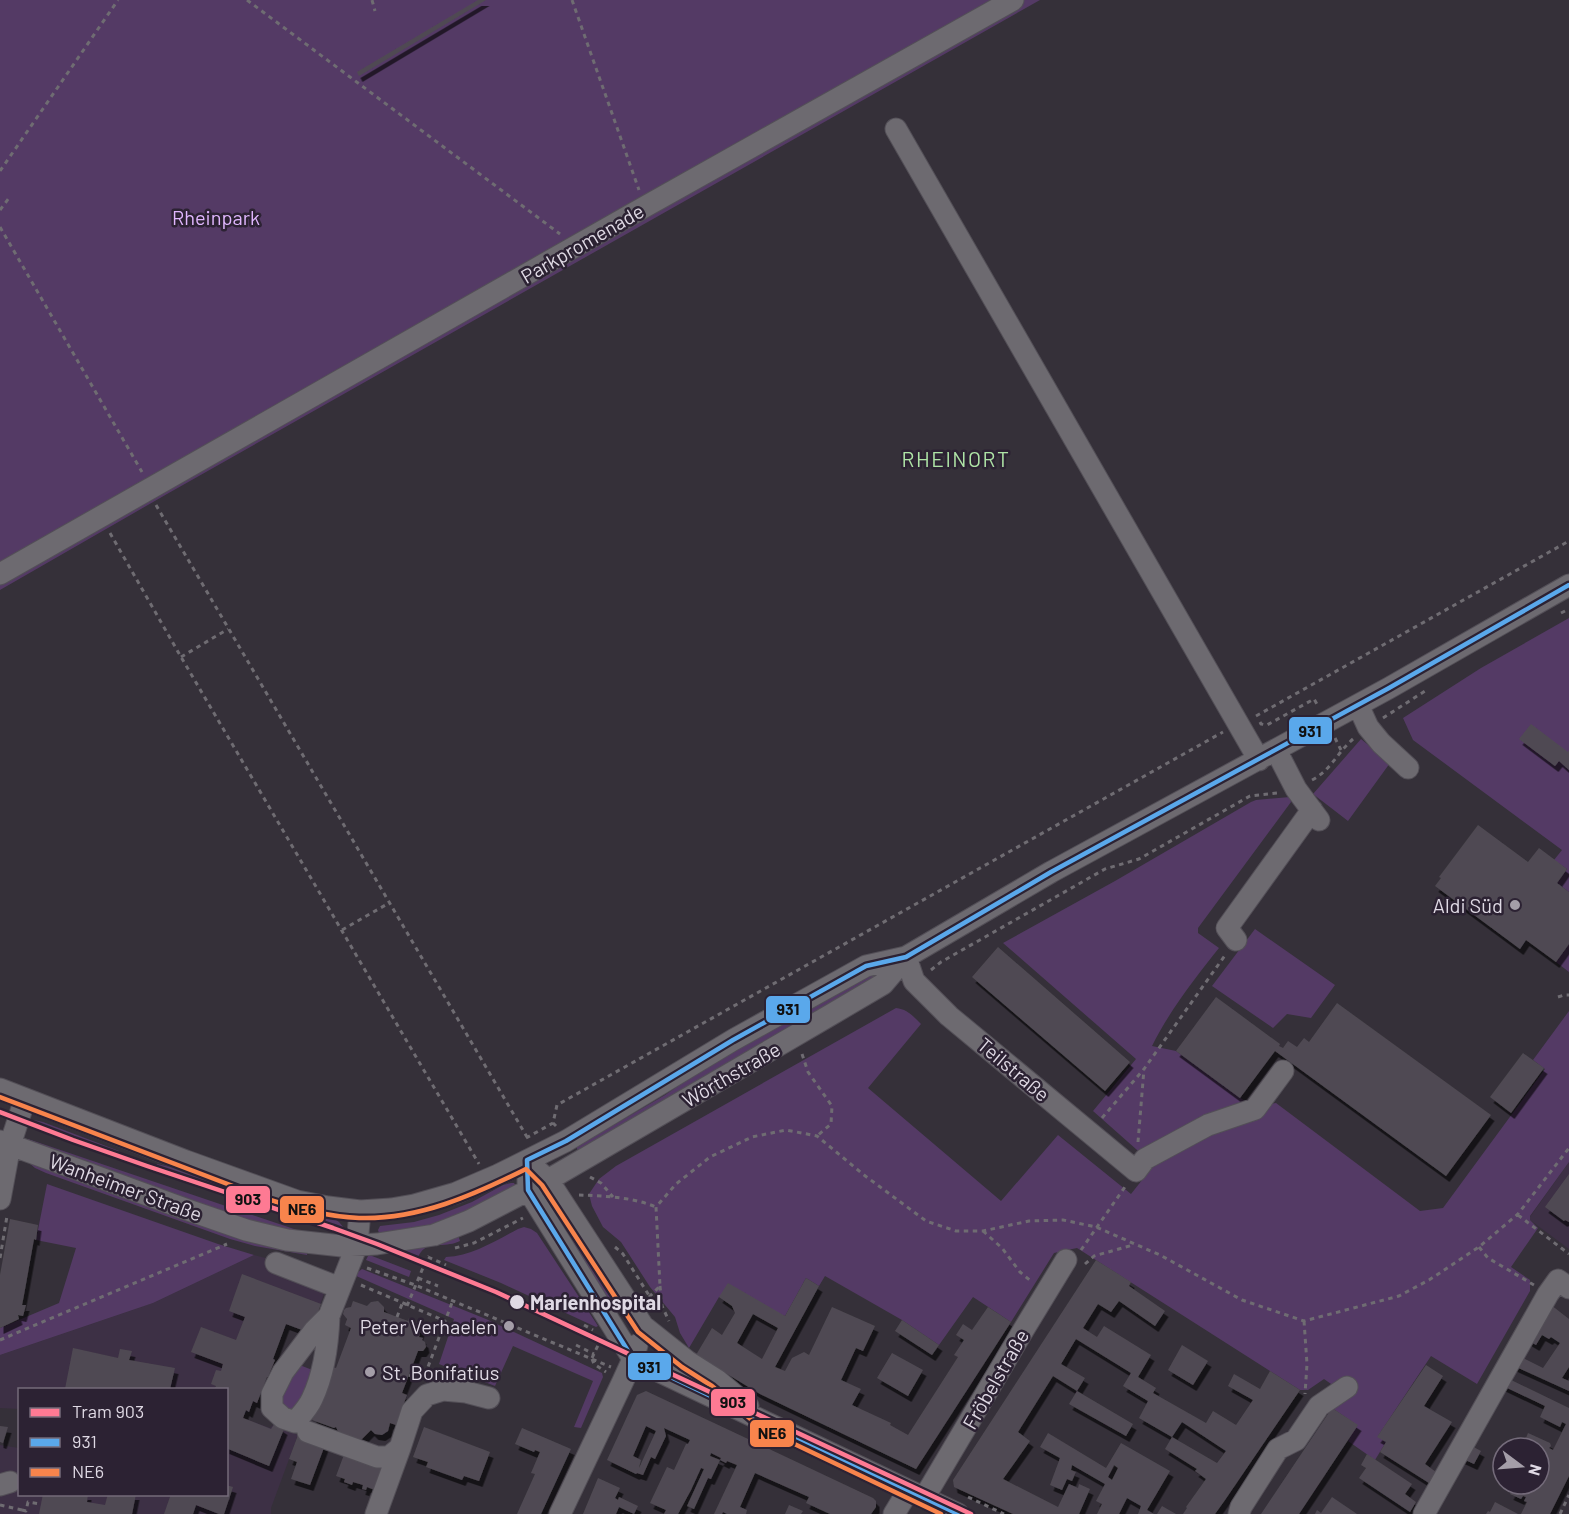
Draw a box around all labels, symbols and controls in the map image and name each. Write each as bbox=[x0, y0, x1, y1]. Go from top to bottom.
street label: Parkpromenade bbox=[516, 198, 648, 288]
park label: Rheinpark bbox=[172, 205, 260, 229]
district label: RHEINORT bbox=[902, 446, 1010, 471]
line badge: 931 bbox=[1288, 716, 1333, 745]
text: 931 bbox=[1299, 721, 1321, 740]
place label: Aldi Süd bbox=[1433, 893, 1503, 917]
marker: Aldi Süd bbox=[1508, 898, 1522, 912]
line badge: 931 bbox=[765, 995, 811, 1024]
text: 931 bbox=[777, 999, 799, 1018]
street label: Teilstraße bbox=[973, 1032, 1055, 1106]
street label: Wörthstraße bbox=[678, 1036, 784, 1112]
street label: Wanheimer Straße bbox=[46, 1148, 206, 1226]
line badge: 903 bbox=[225, 1185, 271, 1214]
text: 903 bbox=[235, 1189, 261, 1208]
line badge: NE6 bbox=[279, 1195, 325, 1224]
text: NE6 bbox=[288, 1199, 317, 1218]
place label: Marienhospital bbox=[530, 1290, 661, 1314]
marker: Marienhospital bbox=[508, 1293, 526, 1311]
place label: Peter Verhaelen bbox=[360, 1314, 497, 1338]
marker: Peter Verhaelen bbox=[502, 1319, 516, 1333]
street label: Fröbelstraße bbox=[957, 1325, 1033, 1433]
line badge: 931 bbox=[627, 1352, 672, 1381]
text: 931 bbox=[638, 1357, 660, 1376]
place label: St. Bonifatius bbox=[382, 1360, 499, 1384]
marker: St. Bonifatius bbox=[363, 1365, 377, 1379]
legend bbox=[18, 1388, 228, 1496]
line badge: 903 bbox=[710, 1388, 756, 1417]
text: 903 bbox=[720, 1392, 746, 1411]
text: Tram 903 bbox=[72, 1400, 144, 1422]
line badge: NE6 bbox=[749, 1419, 795, 1448]
text: NE6 bbox=[758, 1423, 787, 1442]
text: 931 bbox=[72, 1430, 97, 1452]
north arrow bbox=[1491, 1436, 1551, 1496]
text: NE6 bbox=[72, 1460, 104, 1482]
text: N bbox=[1525, 1463, 1546, 1478]

